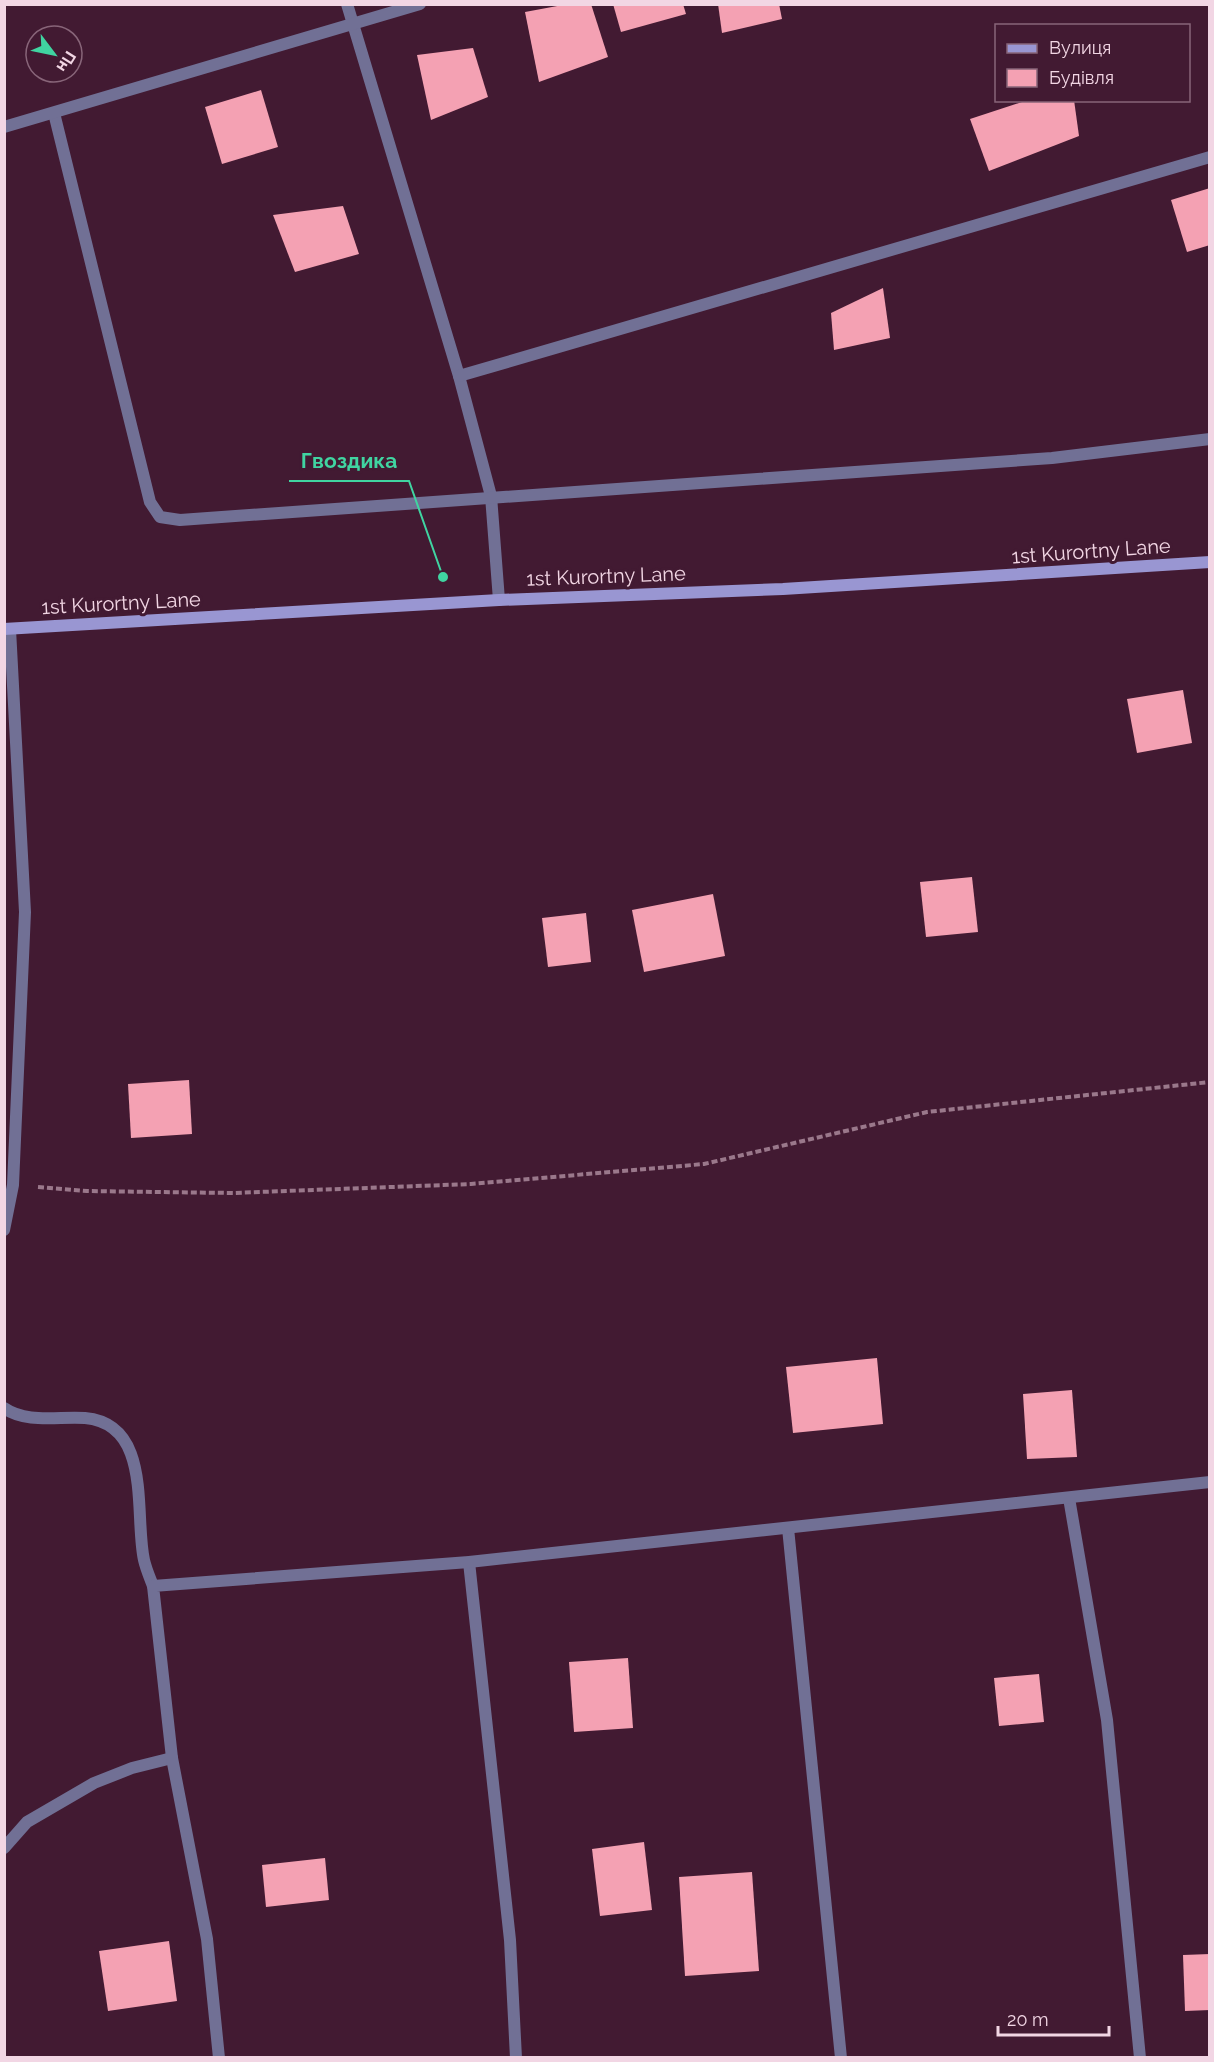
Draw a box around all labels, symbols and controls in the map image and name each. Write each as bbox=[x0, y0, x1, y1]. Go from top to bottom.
north arrow bbox=[24, 24, 84, 84]
legend bbox=[995, 24, 1190, 102]
text: Вулиця bbox=[1049, 37, 1111, 58]
text: Пн bbox=[53, 48, 80, 76]
text: Будівля bbox=[1049, 67, 1114, 88]
callout: Гвоздика bbox=[289, 442, 409, 481]
text: Гвоздика bbox=[301, 448, 397, 473]
street label: 1st Kurortny Lane bbox=[1011, 533, 1172, 569]
street label: 1st Kurortny Lane bbox=[526, 561, 686, 591]
street label: 1st Kurortny Lane bbox=[41, 587, 202, 619]
scale bar bbox=[998, 1999, 1109, 2037]
text: 20 m bbox=[1007, 2009, 1049, 2030]

